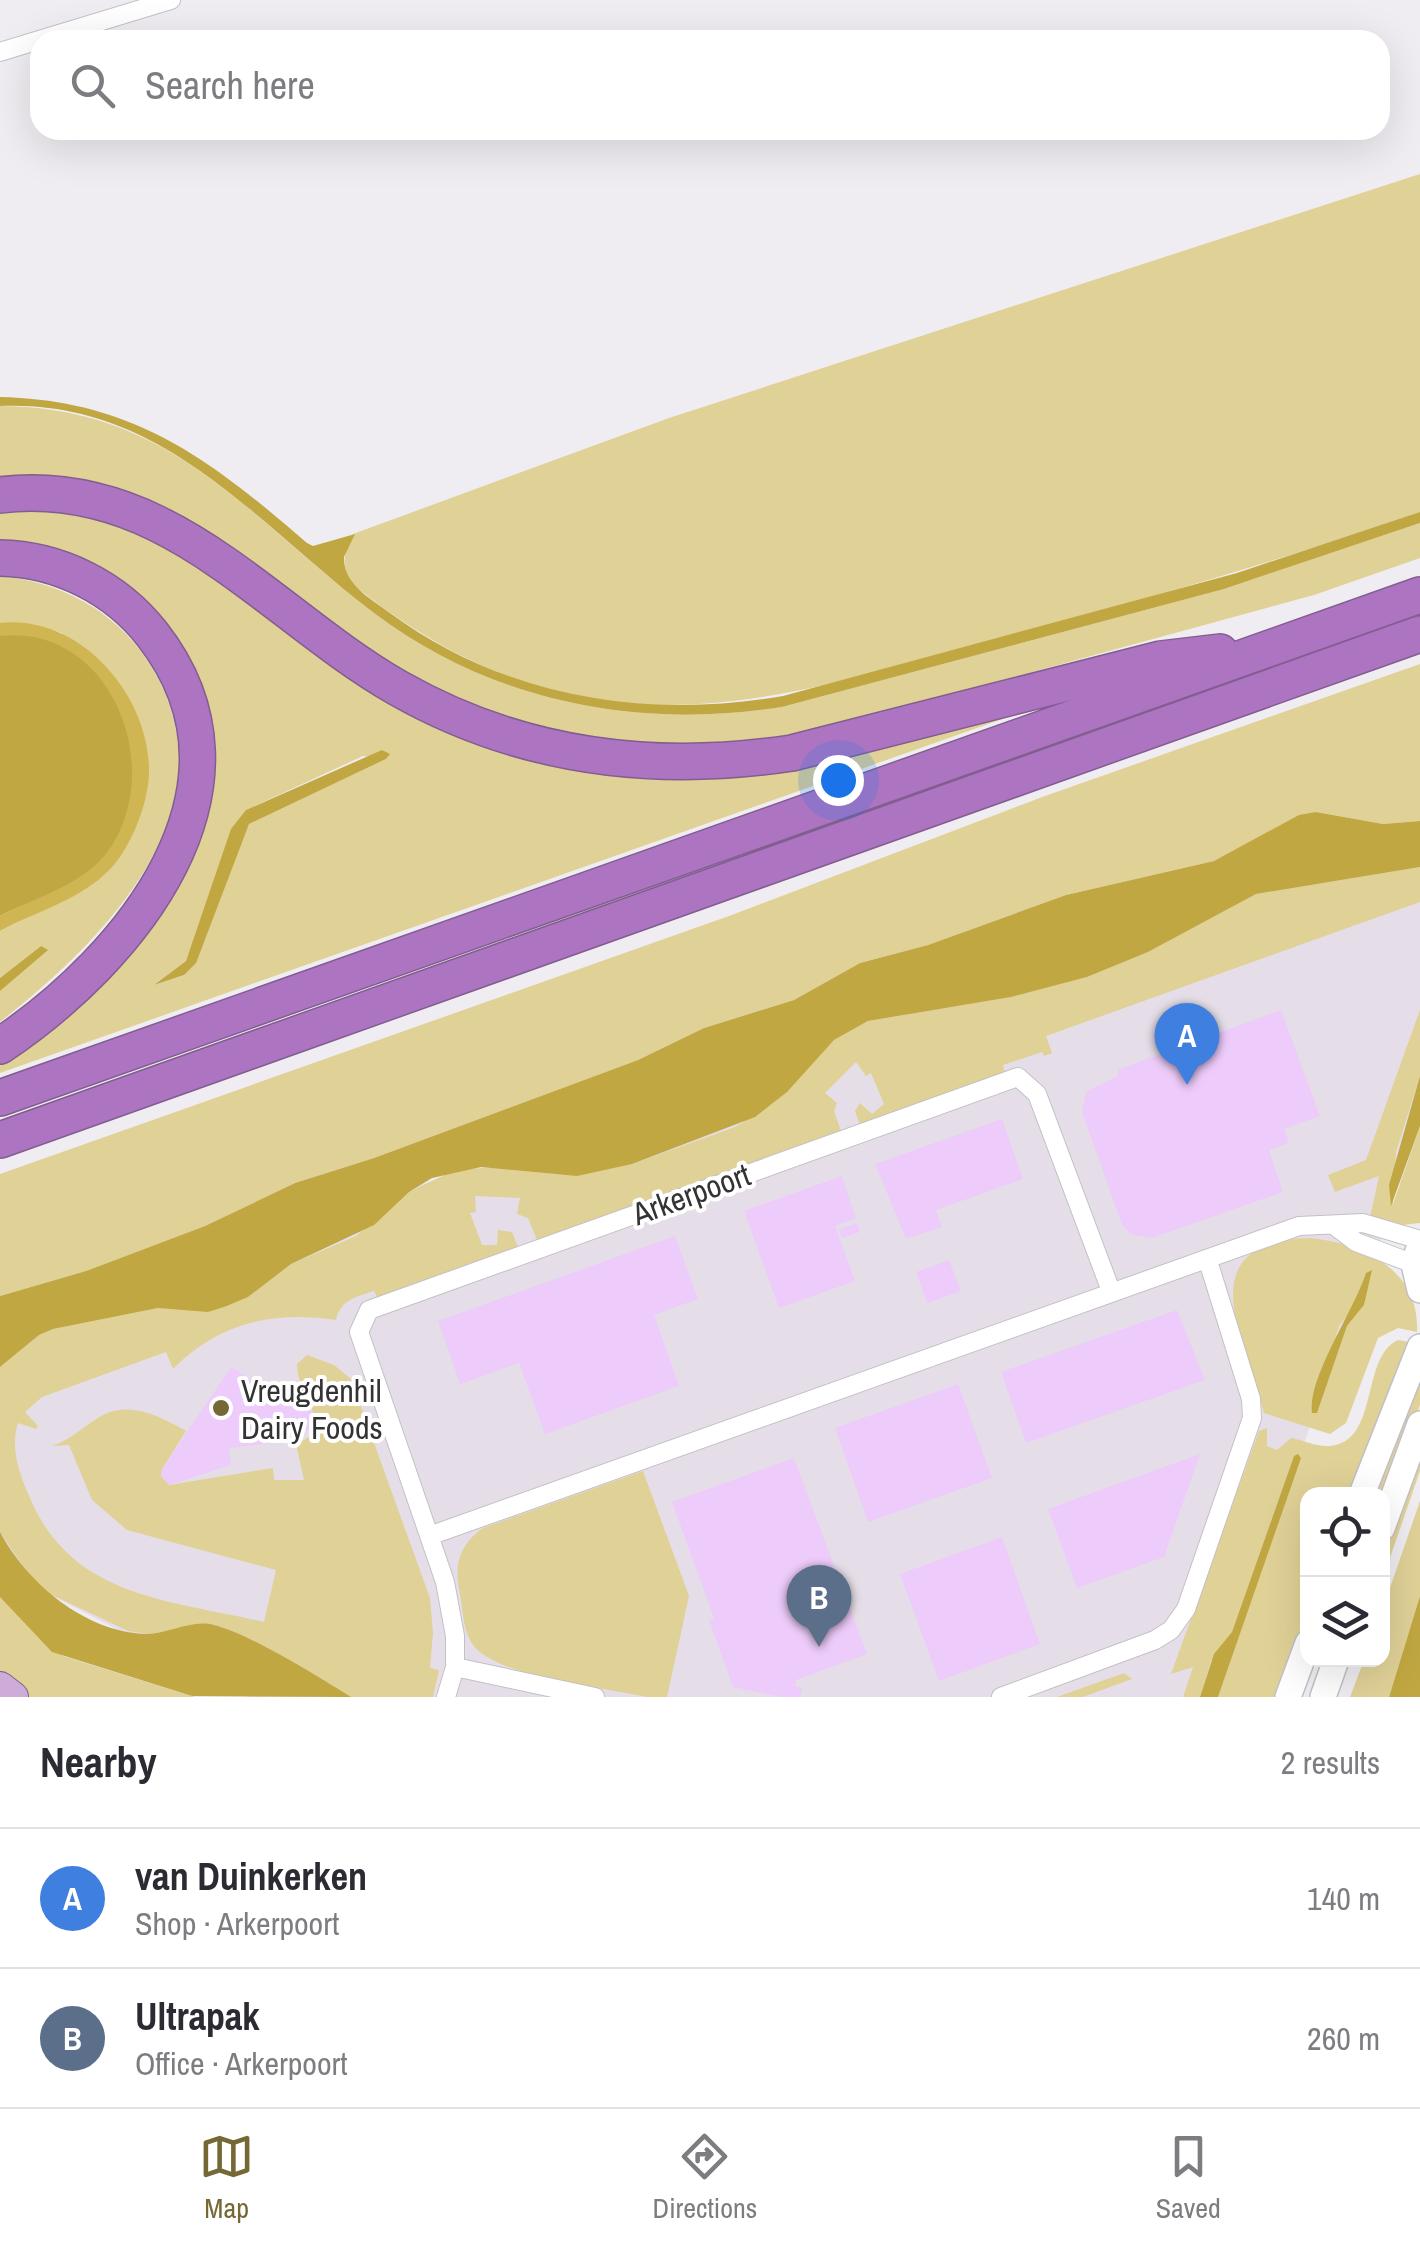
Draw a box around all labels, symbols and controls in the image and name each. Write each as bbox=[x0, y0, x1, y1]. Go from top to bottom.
search box bbox=[30, 30, 1390, 140]
icon: search bbox=[65, 58, 120, 113]
text: Search here bbox=[145, 60, 315, 111]
your location bbox=[813, 755, 864, 806]
pin: A bbox=[1154, 1002, 1220, 1085]
street label: Arkerpoort bbox=[625, 1153, 756, 1235]
place label: Vreugdenhil Dairy Foods bbox=[241, 1369, 383, 1449]
marker: Vreugdenhil Dairy Foods bbox=[210, 1397, 232, 1419]
map controls bbox=[1300, 1487, 1390, 1667]
button: locate bbox=[1300, 1487, 1390, 1577]
pin: B bbox=[786, 1564, 852, 1647]
button: layers bbox=[1300, 1577, 1390, 1667]
text: Nearby bbox=[40, 1734, 157, 1790]
text: 2 results bbox=[1281, 1741, 1380, 1784]
text: van Duinkerken bbox=[135, 1851, 367, 1902]
text: A bbox=[63, 1877, 82, 1920]
text: 140 m bbox=[1307, 1877, 1380, 1920]
text: Shop · Arkerpoort bbox=[135, 1902, 339, 1945]
text: Ultrapak bbox=[135, 1991, 260, 2042]
text: B bbox=[63, 2017, 82, 2060]
text: 260 m bbox=[1307, 2017, 1380, 2060]
text: Office · Arkerpoort bbox=[135, 2042, 348, 2085]
tab: Map bbox=[199, 2129, 254, 2227]
tab: Directions bbox=[653, 2129, 757, 2227]
tab: Saved bbox=[1156, 2129, 1221, 2227]

